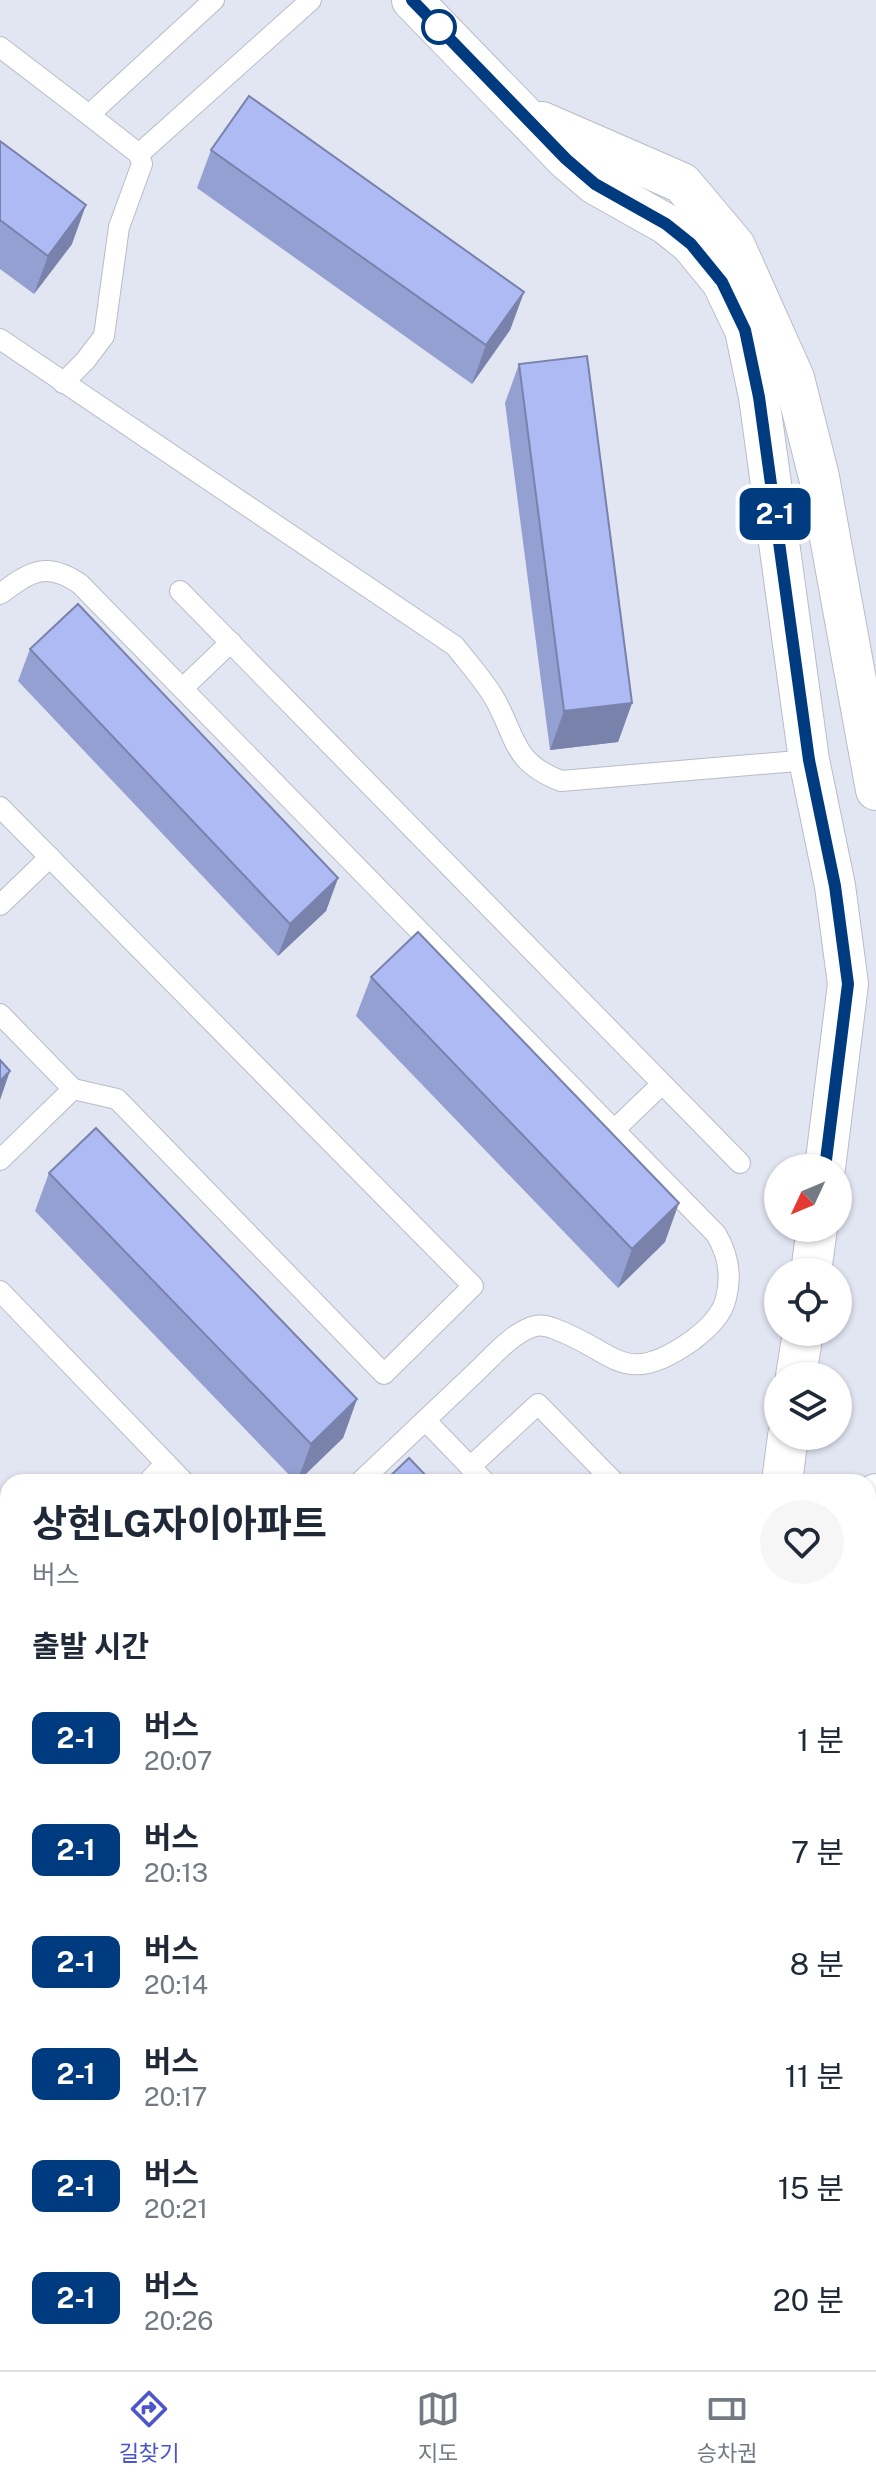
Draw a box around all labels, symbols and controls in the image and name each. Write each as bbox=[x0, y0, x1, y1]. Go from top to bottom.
unlabelled marker bbox=[422, 10, 456, 44]
line badge: 2-1 bbox=[729, 488, 821, 540]
text: 2-1 bbox=[756, 497, 794, 530]
north arrow bbox=[764, 1154, 852, 1242]
map controls bbox=[764, 1154, 852, 1450]
button: locate bbox=[764, 1258, 852, 1346]
button: layers bbox=[764, 1362, 852, 1450]
button: heart bbox=[760, 1500, 844, 1584]
text: 상현LG자이아파트 bbox=[32, 1501, 327, 1546]
text: 버스 bbox=[32, 1559, 80, 1590]
text: 출발 시간 bbox=[32, 1628, 149, 1664]
text: 버스 bbox=[144, 1707, 199, 1743]
text: 2-1 bbox=[57, 1721, 95, 1754]
text: 1 분 bbox=[797, 1722, 844, 1758]
text: 20:07 bbox=[144, 1745, 212, 1776]
text: 버스 bbox=[144, 1819, 199, 1855]
text: 2-1 bbox=[57, 1833, 95, 1866]
text: 7 분 bbox=[791, 1834, 844, 1870]
text: 20:13 bbox=[144, 1857, 208, 1888]
text: 버스 bbox=[144, 1931, 199, 1967]
text: 2-1 bbox=[57, 1945, 95, 1978]
text: 8 분 bbox=[790, 1946, 844, 1982]
text: 20:14 bbox=[144, 1969, 208, 2000]
text: 버스 bbox=[144, 2043, 199, 2079]
text: 2-1 bbox=[57, 2057, 95, 2090]
text: 11 분 bbox=[785, 2058, 844, 2094]
text: 20:17 bbox=[144, 2081, 207, 2112]
text: 버스 bbox=[144, 2155, 199, 2191]
text: 2-1 bbox=[57, 2169, 95, 2202]
text: 15 분 bbox=[778, 2170, 844, 2206]
text: 20:21 bbox=[144, 2193, 208, 2224]
text: 버스 bbox=[144, 2267, 199, 2303]
text: 2-1 bbox=[57, 2281, 95, 2314]
text: 20 분 bbox=[773, 2282, 844, 2318]
text: 20:26 bbox=[144, 2305, 213, 2336]
tab: 길찾기 bbox=[118, 2387, 179, 2467]
tab: 지도 bbox=[416, 2387, 460, 2467]
tab: 승차권 bbox=[697, 2387, 758, 2467]

